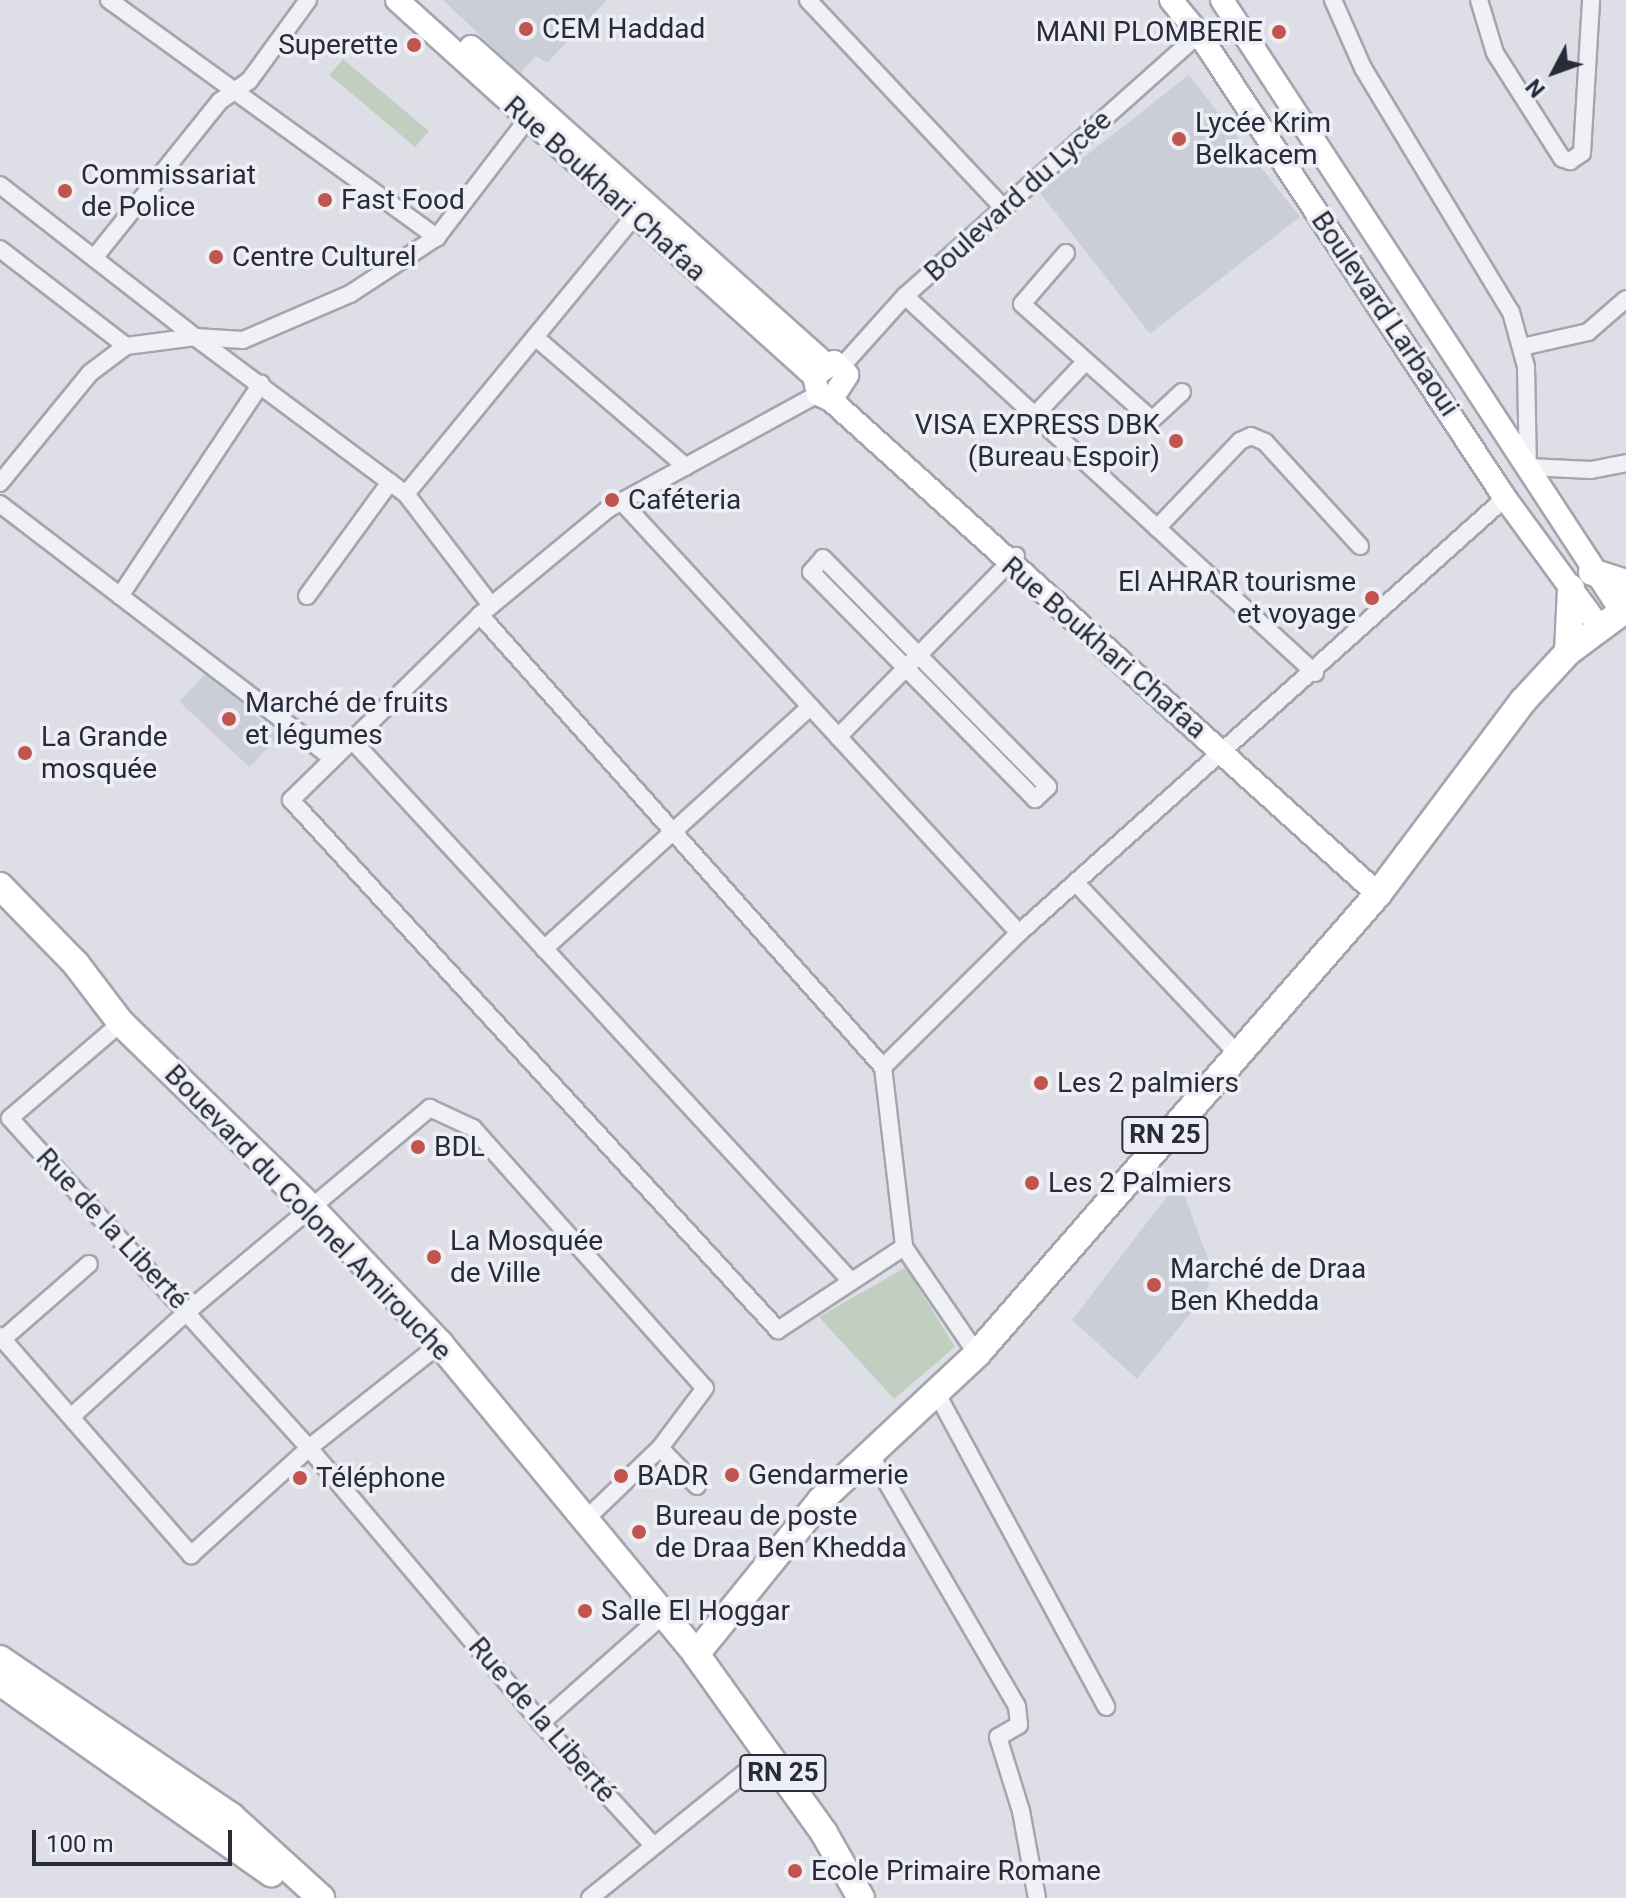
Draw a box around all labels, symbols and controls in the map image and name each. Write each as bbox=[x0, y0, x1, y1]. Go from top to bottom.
place label: CEM Haddad bbox=[542, 12, 705, 46]
place label: MANI PLOMBERIE bbox=[1036, 15, 1263, 49]
marker: CEM Haddad bbox=[517, 20, 535, 38]
marker: MANI PLOMBERIE bbox=[1270, 23, 1288, 41]
place label: Superette bbox=[278, 28, 398, 62]
north arrow bbox=[1514, 32, 1594, 112]
marker: Superette bbox=[405, 36, 423, 54]
text: N bbox=[1521, 74, 1550, 102]
street label: Rue Boukhari Chafaa bbox=[497, 89, 713, 289]
street label: Boulevard du Lycée bbox=[918, 103, 1118, 289]
place label: Lycée Krim Belkacem bbox=[1195, 106, 1331, 172]
marker: Lycée Krim Belkacem bbox=[1170, 130, 1188, 148]
place label: Commissariat de Police bbox=[81, 158, 256, 224]
marker: Commissariat de Police bbox=[56, 182, 74, 200]
place label: Fast Food bbox=[341, 183, 465, 217]
marker: Fast Food bbox=[316, 191, 334, 209]
street label: Boulevard Larbaoui bbox=[1304, 205, 1466, 423]
place label: Centre Culturel bbox=[232, 240, 417, 274]
marker: Centre Culturel bbox=[207, 248, 225, 266]
place label: VISA EXPRESS DBK (Bureau Espoir) bbox=[915, 408, 1160, 474]
marker: VISA EXPRESS DBK (Bureau Espoir) bbox=[1167, 432, 1185, 450]
place label: Caféteria bbox=[628, 483, 741, 517]
marker: Caféteria bbox=[603, 491, 621, 509]
street label: Rue Boukhari Chafaa bbox=[995, 550, 1213, 746]
place label: El AHRAR tourisme et voyage bbox=[1118, 565, 1356, 631]
marker: El AHRAR tourisme et voyage bbox=[1363, 589, 1381, 607]
place label: Marché de fruits et légumes bbox=[245, 686, 448, 752]
marker: Marché de fruits et légumes bbox=[220, 710, 238, 728]
place label: La Grande mosquée bbox=[41, 720, 168, 786]
marker: La Grande mosquée bbox=[16, 744, 34, 762]
street label: Bouevard du Colonel Amirouche bbox=[158, 1058, 458, 1368]
place label: Les 2 palmiers bbox=[1057, 1066, 1239, 1100]
marker: Les 2 palmiers bbox=[1032, 1074, 1050, 1092]
road number: RN 25 bbox=[1121, 1113, 1209, 1157]
place label: BDL bbox=[434, 1130, 485, 1164]
marker: BDL bbox=[409, 1138, 427, 1156]
street label: Rue de la Liberté bbox=[29, 1142, 195, 1316]
place label: Les 2 Palmiers bbox=[1048, 1166, 1232, 1200]
marker: Les 2 Palmiers bbox=[1023, 1174, 1041, 1192]
place label: La Mosquée de Ville bbox=[450, 1224, 603, 1290]
marker: La Mosquée de Ville bbox=[425, 1248, 443, 1266]
place label: Marché de Draa Ben Khedda bbox=[1170, 1252, 1366, 1318]
marker: Marché de Draa Ben Khedda bbox=[1145, 1276, 1163, 1294]
place label: Gendarmerie bbox=[748, 1458, 908, 1492]
place label: BADR bbox=[637, 1459, 708, 1493]
place label: Téléphone bbox=[316, 1461, 445, 1495]
marker: Gendarmerie bbox=[723, 1466, 741, 1484]
marker: BADR bbox=[612, 1467, 630, 1485]
marker: Téléphone bbox=[291, 1469, 309, 1487]
place label: Bureau de poste de Draa Ben Khedda bbox=[655, 1499, 907, 1565]
marker: Bureau de poste de Draa Ben Khedda bbox=[630, 1523, 648, 1541]
place label: Salle El Hoggar bbox=[601, 1594, 790, 1628]
marker: Salle El Hoggar bbox=[576, 1602, 594, 1620]
street label: Rue de la Liberté bbox=[461, 1631, 623, 1809]
road number: RN 25 bbox=[739, 1751, 827, 1795]
scale bar bbox=[36, 1814, 236, 1864]
text: 100 m bbox=[46, 1830, 113, 1858]
place label: Ecole Primaire Romane bbox=[811, 1854, 1101, 1888]
marker: Ecole Primaire Romane bbox=[786, 1862, 804, 1880]

